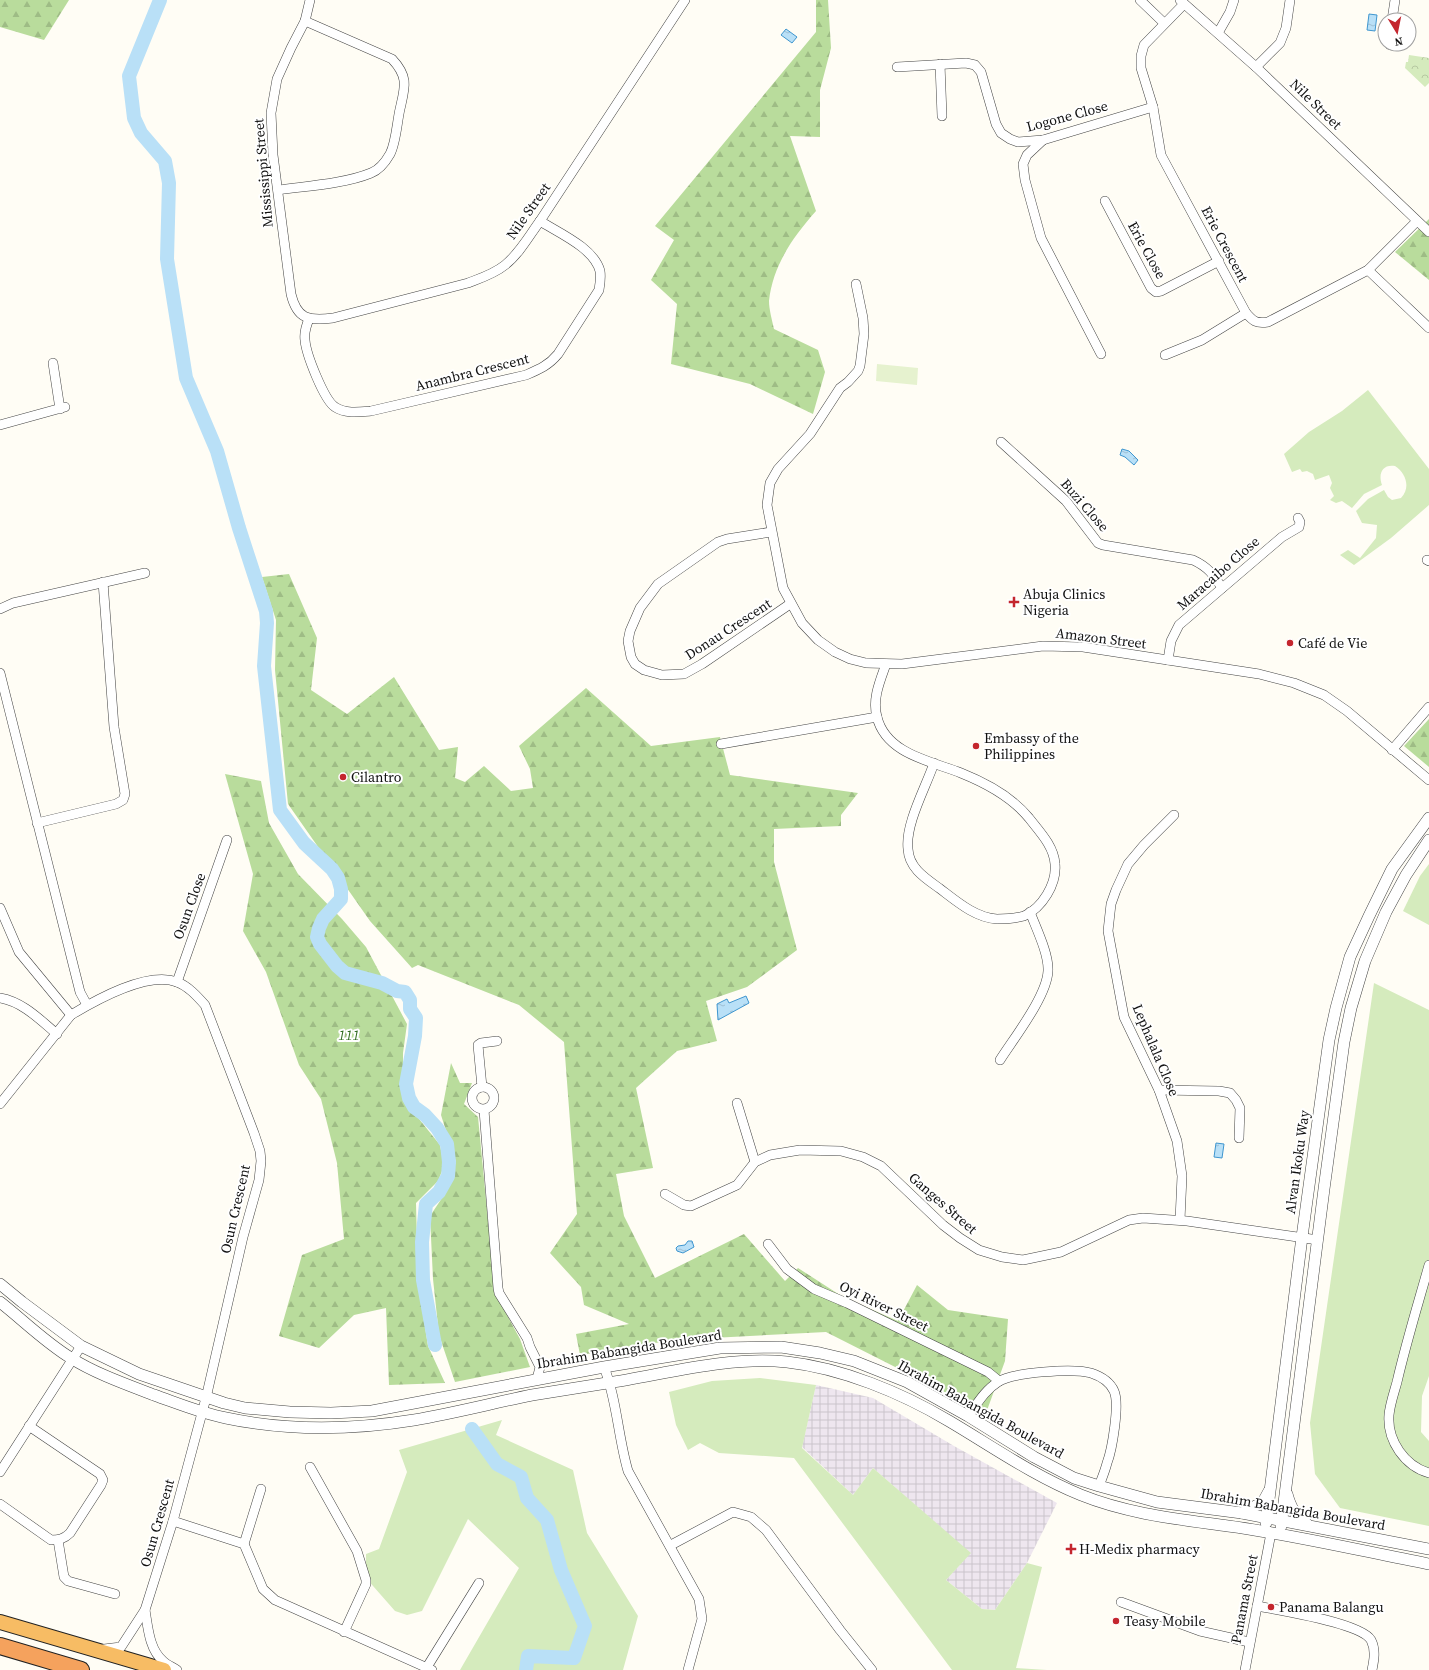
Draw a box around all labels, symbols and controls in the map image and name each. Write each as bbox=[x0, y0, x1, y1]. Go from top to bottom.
north arrow bbox=[1377, 12, 1417, 52]
text: N bbox=[1393, 33, 1404, 49]
street label: Nile Street bbox=[1286, 74, 1347, 134]
street label: Logone Close bbox=[1024, 96, 1110, 136]
street label: Mississippi Street bbox=[248, 117, 278, 228]
street label: Nile Street bbox=[501, 178, 555, 243]
street label: Erie Crescent bbox=[1197, 202, 1254, 286]
street label: Erie Close bbox=[1123, 218, 1171, 282]
street label: Anambra Crescent bbox=[413, 348, 531, 396]
street label: Buzi Close bbox=[1056, 474, 1114, 536]
street label: Maracaibo Close bbox=[1172, 532, 1264, 614]
place label: Abuja Clinics Nigeria bbox=[1023, 584, 1105, 620]
street label: Donau Crescent bbox=[681, 593, 776, 664]
marker: Abuja Clinics Nigeria bbox=[1008, 596, 1020, 608]
street label: Amazon Street bbox=[1055, 623, 1148, 654]
place label: Café de Vie bbox=[1298, 633, 1367, 653]
marker: Café de Vie bbox=[1285, 638, 1295, 648]
place label: Embassy of the Philippines bbox=[984, 728, 1079, 764]
marker: Embassy of the Philippines bbox=[971, 741, 981, 751]
place label: Cilantro bbox=[351, 767, 402, 787]
marker: Cilantro bbox=[338, 772, 348, 782]
street label: Osun Close bbox=[168, 870, 210, 942]
street label: Lephalala Close bbox=[1128, 1001, 1184, 1099]
park label: 111 bbox=[338, 1025, 360, 1045]
street label: Alvan Ikoku Way bbox=[1280, 1108, 1314, 1215]
street label: Osun Crescent bbox=[215, 1162, 255, 1255]
street label: Ganges Street bbox=[904, 1168, 982, 1239]
street label: Oyi River Street bbox=[836, 1276, 932, 1336]
street label: Ibrahim Babangida Boulevard bbox=[535, 1324, 723, 1374]
street label: Ibrahim Babangida Boulevard bbox=[894, 1355, 1068, 1463]
street label: Osun Crescent bbox=[135, 1476, 179, 1569]
street label: Ibrahim Babangida Boulevard bbox=[1199, 1483, 1387, 1535]
place label: H-Medix pharmacy bbox=[1079, 1539, 1200, 1559]
marker: H-Medix pharmacy bbox=[1066, 1544, 1076, 1554]
street label: Panama Street bbox=[1226, 1552, 1262, 1645]
place label: Panama Balangu bbox=[1279, 1597, 1384, 1617]
marker: Panama Balangu bbox=[1266, 1602, 1276, 1612]
place label: Teasy Mobile bbox=[1124, 1611, 1206, 1631]
marker: Teasy Mobile bbox=[1111, 1616, 1121, 1626]

